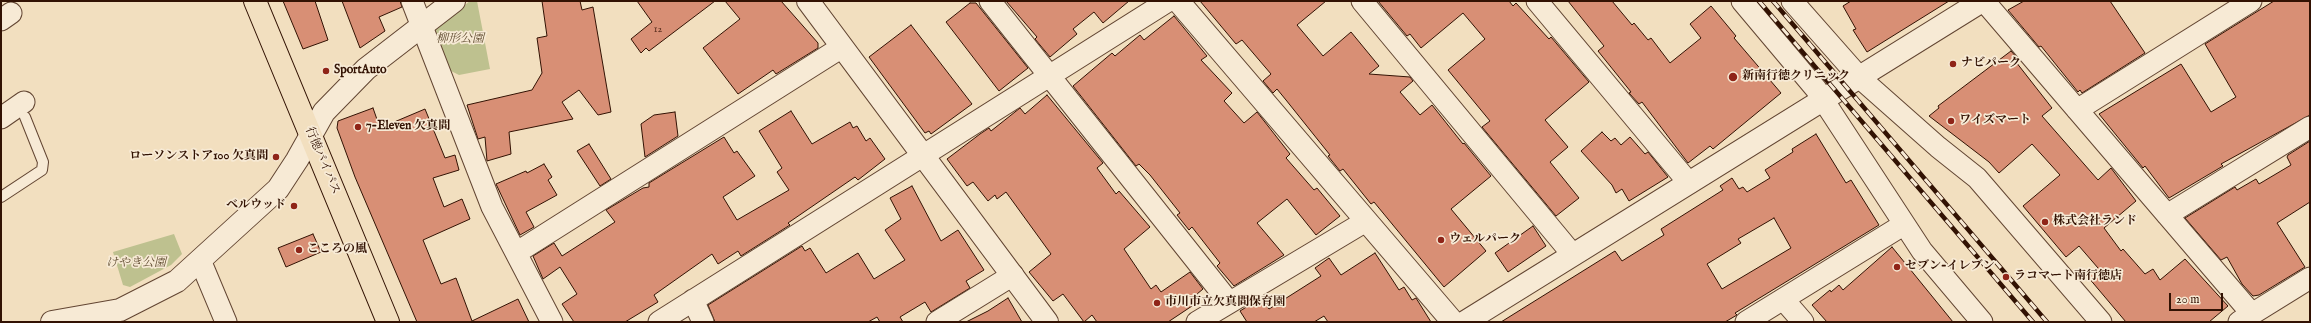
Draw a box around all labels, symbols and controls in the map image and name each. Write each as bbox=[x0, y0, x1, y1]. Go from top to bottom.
house number: 12 bbox=[654, 24, 662, 36]
park label: 柳形公園 bbox=[436, 33, 484, 47]
place label: ナビパーク bbox=[1961, 57, 2021, 71]
marker: ナビパーク bbox=[1948, 59, 1958, 69]
place label: SportAuto bbox=[334, 64, 386, 78]
marker: SportAuto bbox=[321, 66, 331, 76]
place label: 新南行徳クリニック bbox=[1742, 70, 1850, 84]
marker: 新南行徳クリニック bbox=[1727, 71, 1739, 83]
place label: ワイズマート bbox=[1959, 114, 2031, 128]
marker: ワイズマート bbox=[1946, 116, 1956, 126]
place label: 7-Eleven 欠真間 bbox=[366, 120, 450, 134]
marker: 7-Eleven 欠真間 bbox=[353, 122, 363, 132]
street label: 行徳バイパス bbox=[301, 125, 343, 197]
place label: ローソンストア100 欠真間 bbox=[129, 150, 268, 164]
marker: ローソンストア100 欠真間 bbox=[271, 152, 281, 162]
place label: ベルウッド bbox=[226, 199, 286, 213]
marker: ベルウッド bbox=[289, 201, 299, 211]
place label: 株式会社ランド bbox=[2053, 215, 2137, 229]
marker: 株式会社ランド bbox=[2040, 217, 2050, 227]
place label: ウェルパーク bbox=[1449, 233, 1521, 247]
marker: ウェルパーク bbox=[1436, 235, 1446, 245]
place label: こころの風 bbox=[307, 243, 367, 257]
marker: こころの風 bbox=[294, 245, 304, 255]
park label: けやき公園 bbox=[106, 257, 166, 271]
place label: セブン-イレブン bbox=[1905, 260, 1995, 274]
marker: セブン-イレブン bbox=[1892, 262, 1902, 272]
place label: ラコマート南行徳店 bbox=[2014, 270, 2122, 284]
marker: ラコマート南行徳店 bbox=[2001, 272, 2011, 282]
scale bar bbox=[2171, 285, 2225, 311]
text: 20 m bbox=[2176, 292, 2199, 307]
place label: 市川市立欠真間保育園 bbox=[1165, 296, 1285, 310]
marker: 市川市立欠真間保育園 bbox=[1152, 298, 1162, 308]

